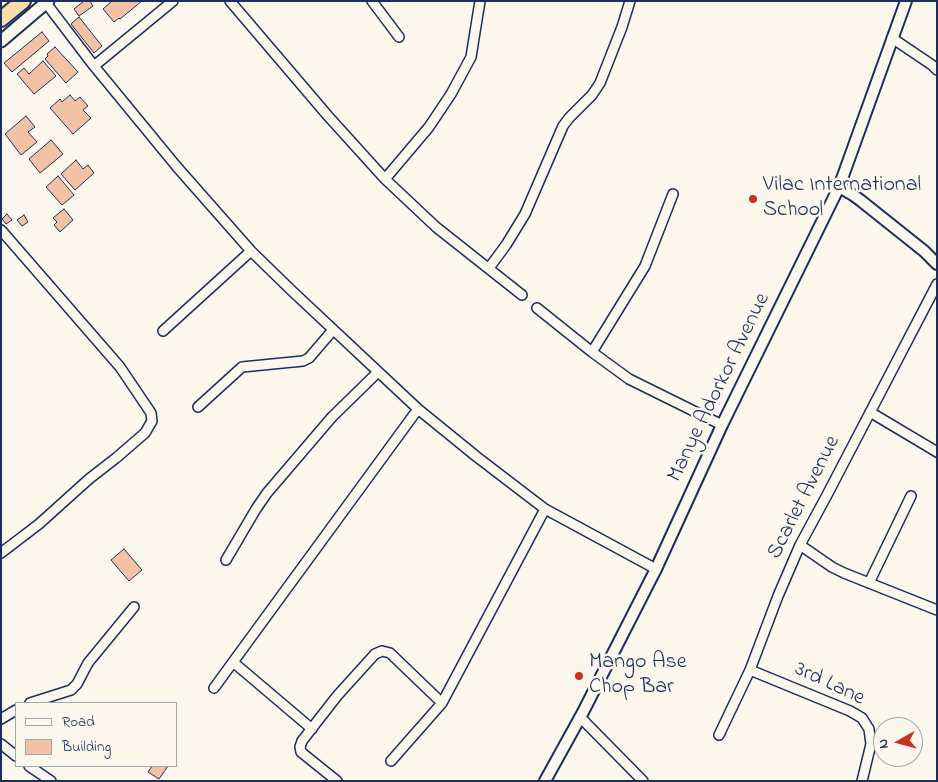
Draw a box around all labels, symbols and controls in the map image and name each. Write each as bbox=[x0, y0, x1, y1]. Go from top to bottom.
place label: Vilac International School bbox=[763, 173, 921, 225]
marker: Vilac International School bbox=[747, 193, 759, 205]
street label: Manye Adorkor Avenue bbox=[663, 289, 777, 487]
street label: Scarlet Avenue bbox=[763, 432, 847, 564]
place label: Mango Ase Chop Bar bbox=[589, 650, 687, 701]
street label: 3rd Lane bbox=[790, 657, 868, 713]
marker: Mango Ase Chop Bar bbox=[573, 670, 585, 682]
legend bbox=[15, 702, 178, 767]
text: Road bbox=[62, 711, 95, 733]
north arrow bbox=[873, 717, 923, 767]
text: Building bbox=[62, 736, 111, 758]
text: N bbox=[873, 738, 895, 750]

